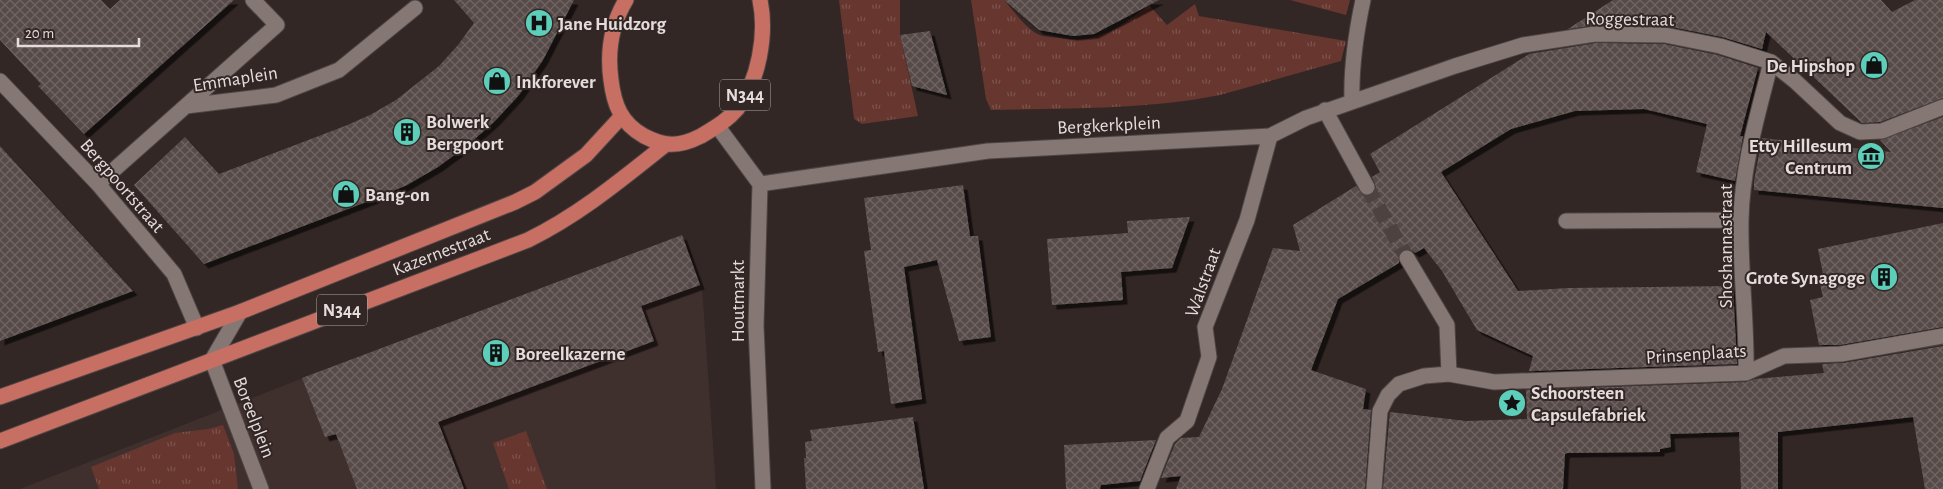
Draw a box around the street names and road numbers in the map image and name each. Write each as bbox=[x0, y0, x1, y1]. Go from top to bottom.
street label: Roggestraat bbox=[1585, 9, 1675, 30]
street label: Emmaplein bbox=[192, 63, 279, 96]
road number: N344 bbox=[720, 80, 770, 110]
street label: Bergkerkplein bbox=[1057, 113, 1161, 138]
street label: Bergpoortstraat bbox=[76, 136, 167, 236]
street label: Shoshannastraat bbox=[1717, 184, 1736, 308]
street label: Kazernestraat bbox=[390, 225, 493, 280]
street label: Walstraat bbox=[1182, 245, 1225, 320]
street label: Houtmarkt bbox=[729, 260, 748, 342]
road number: N344 bbox=[317, 294, 367, 326]
street label: Prinsenplaats bbox=[1645, 342, 1747, 367]
street label: Boreelplein bbox=[229, 374, 278, 461]

